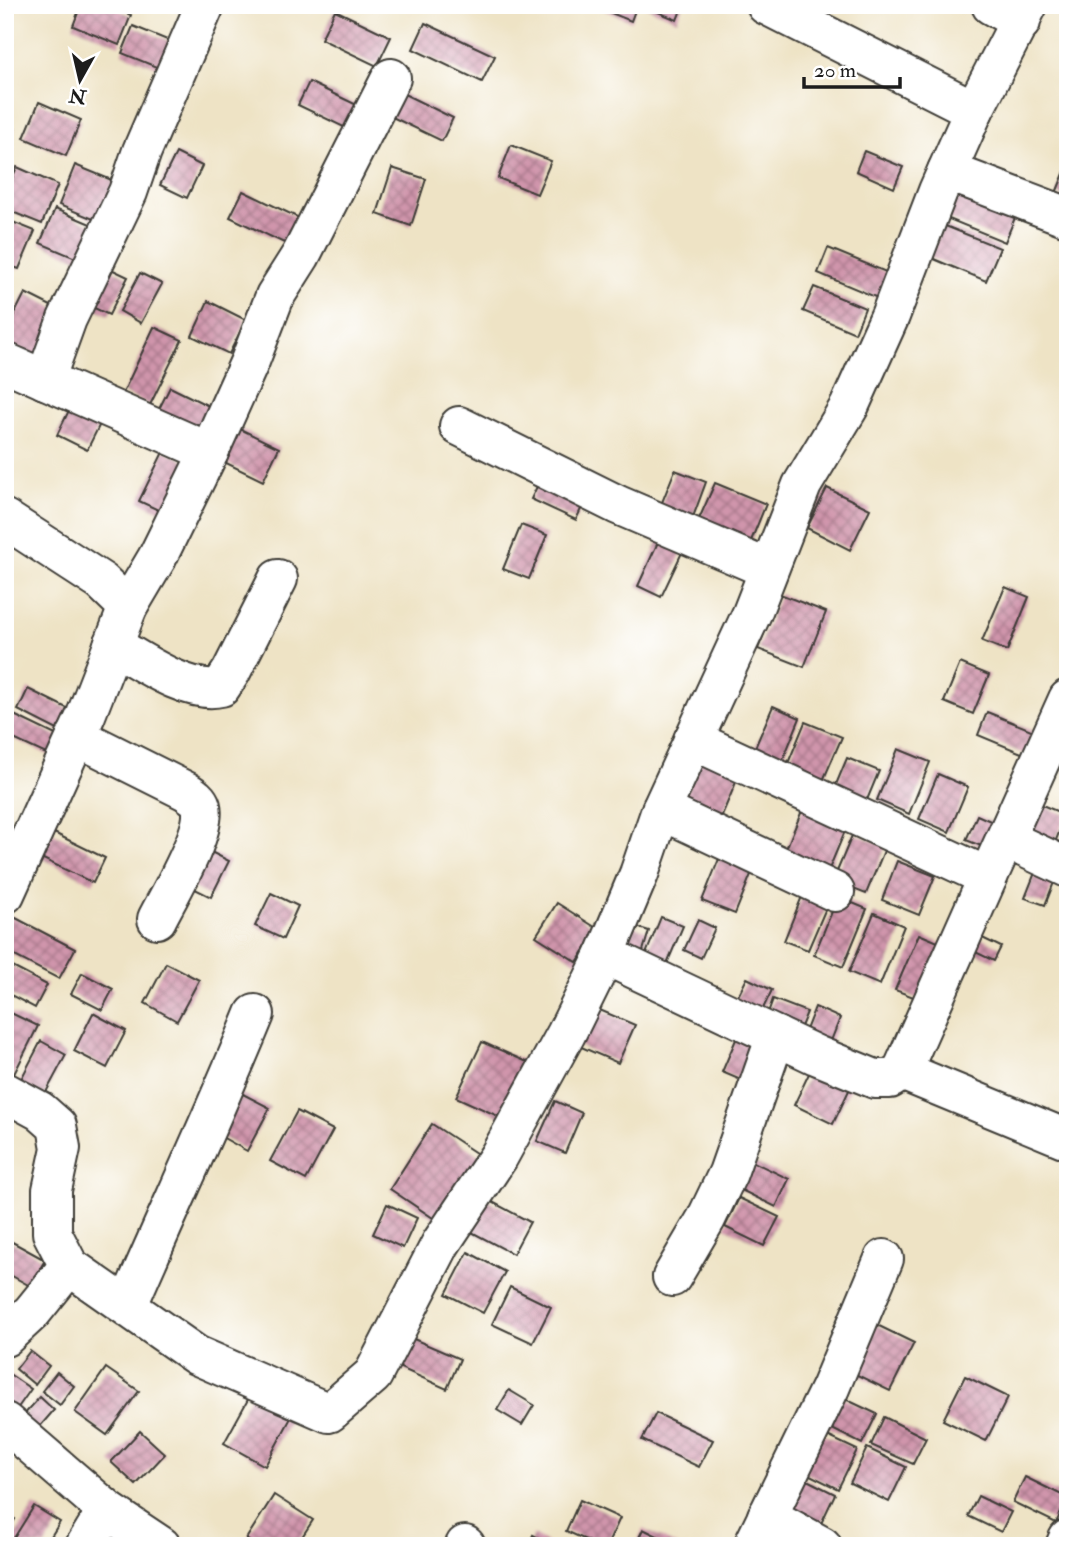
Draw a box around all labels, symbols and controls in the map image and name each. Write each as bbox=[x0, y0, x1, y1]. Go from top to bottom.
north arrow bbox=[46, 46, 116, 116]
scale bar bbox=[804, 46, 900, 90]
text: 20 m bbox=[814, 57, 856, 84]
text: N bbox=[67, 83, 89, 109]

